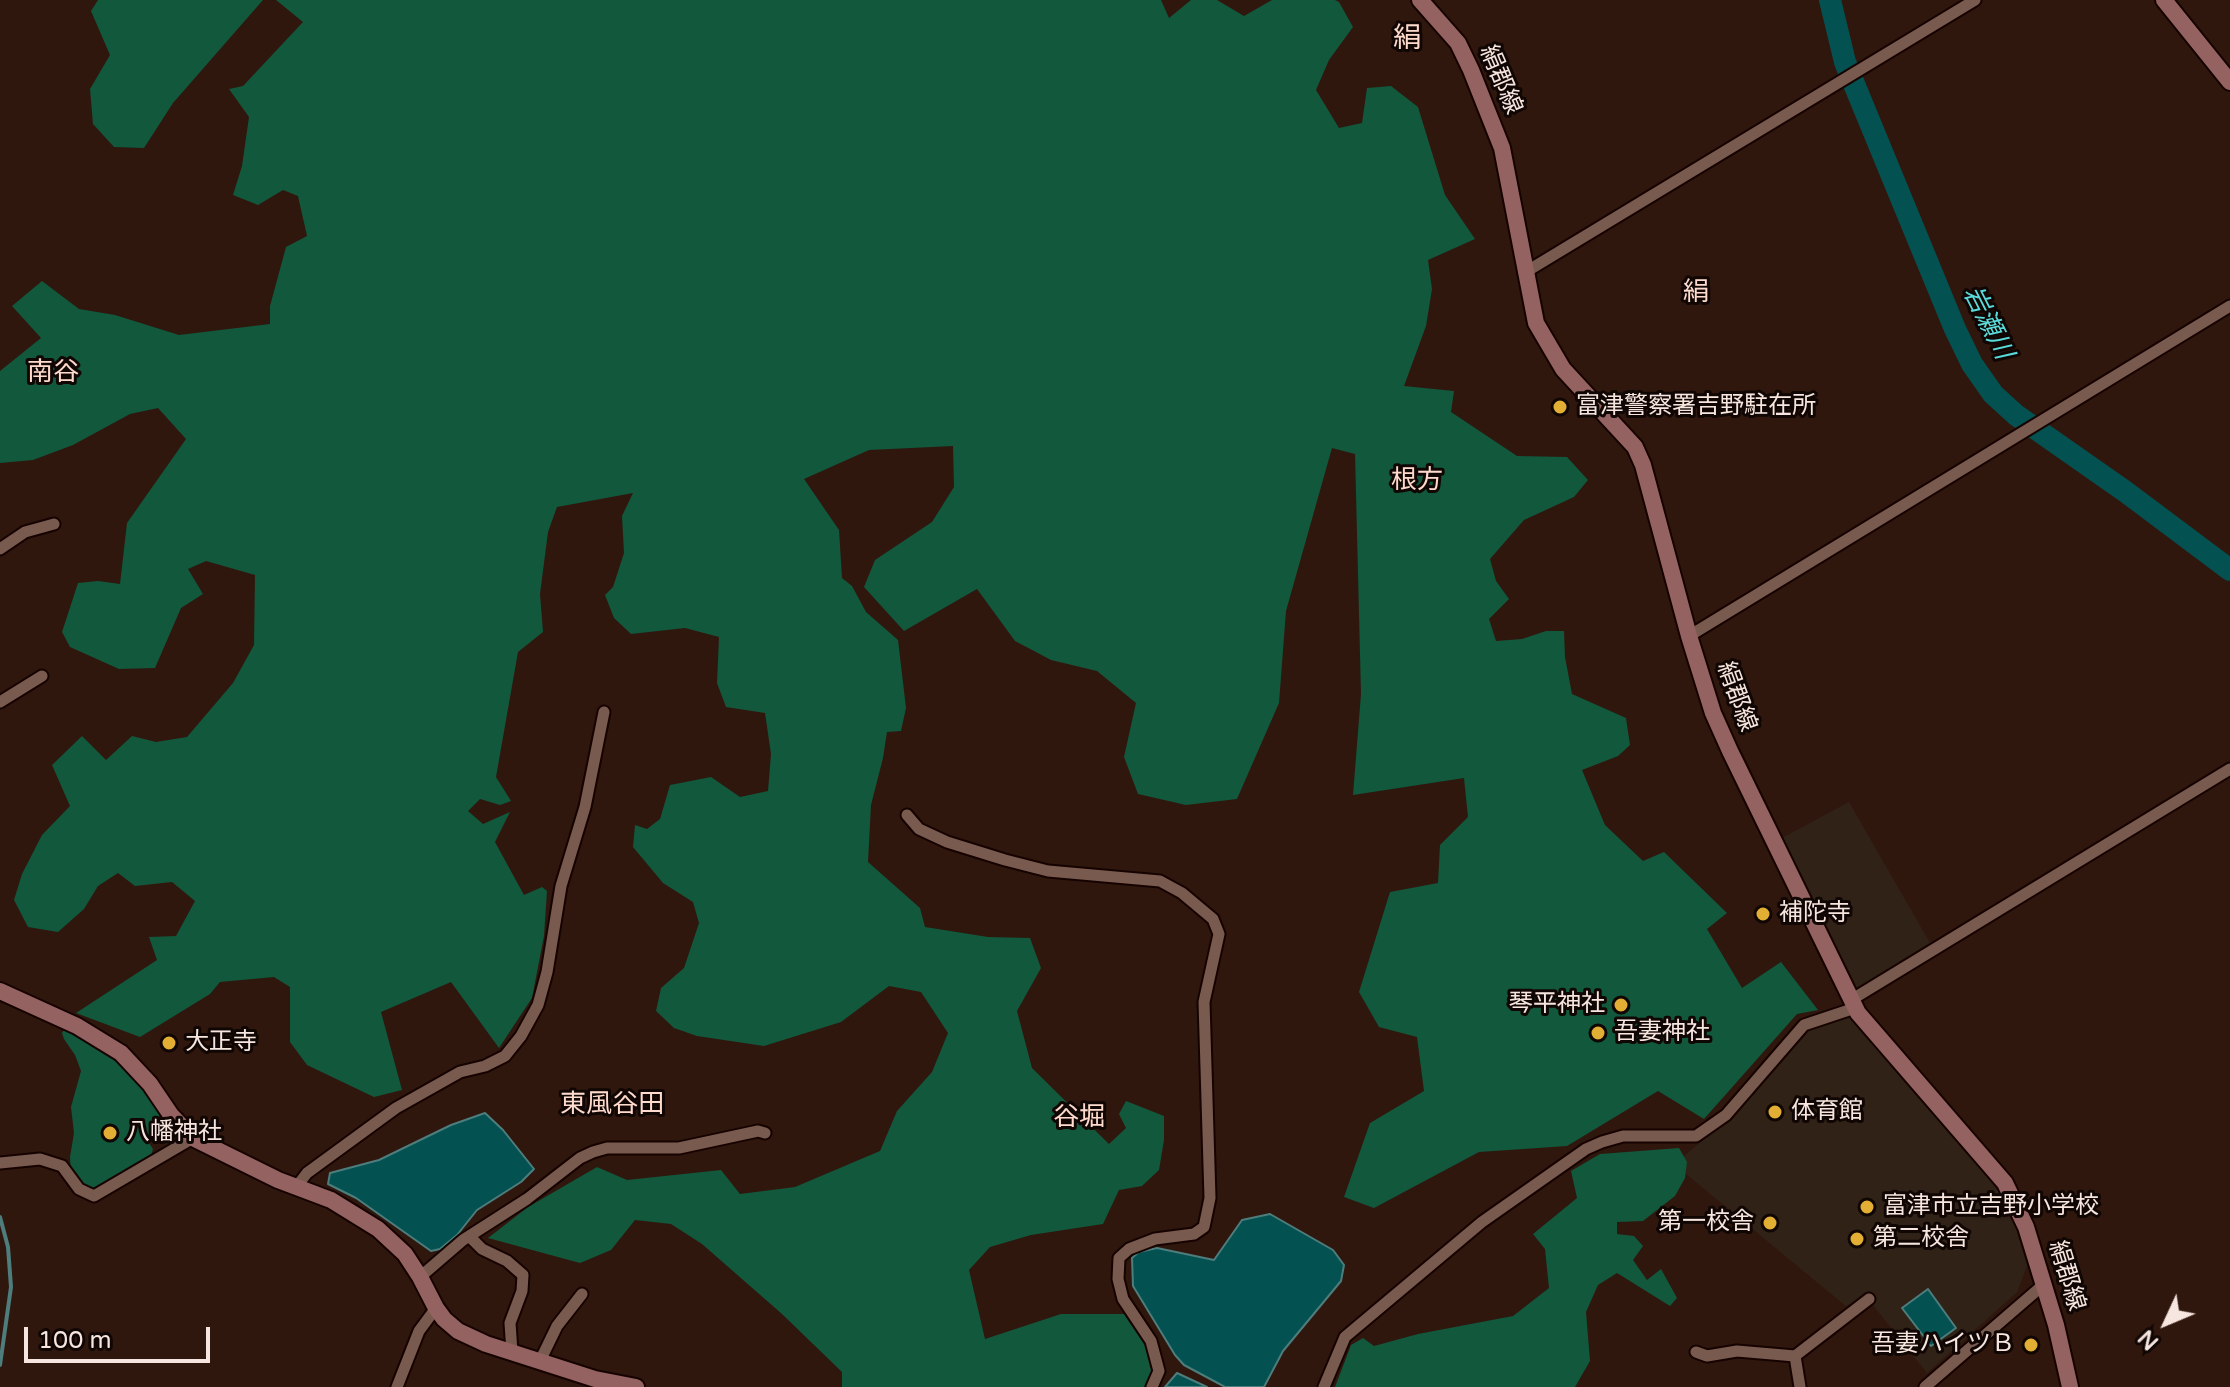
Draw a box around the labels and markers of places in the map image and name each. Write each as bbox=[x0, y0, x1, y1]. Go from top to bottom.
place label: 富津警察署吉野駐在所 bbox=[1576, 393, 1816, 421]
marker: 富津警察署吉野駐在所 bbox=[1551, 398, 1569, 416]
place label: 補陀寺 bbox=[1779, 900, 1851, 928]
marker: 補陀寺 bbox=[1754, 905, 1772, 923]
place label: 琴平神社 bbox=[1509, 991, 1605, 1019]
marker: 琴平神社 bbox=[1612, 996, 1630, 1014]
place label: 吾妻神社 bbox=[1614, 1019, 1710, 1047]
marker: 吾妻神社 bbox=[1589, 1024, 1607, 1042]
place label: 大正寺 bbox=[185, 1029, 257, 1057]
marker: 大正寺 bbox=[160, 1034, 178, 1052]
place label: 体育館 bbox=[1791, 1098, 1863, 1126]
marker: 体育館 bbox=[1766, 1103, 1784, 1121]
place label: 八幡神社 bbox=[126, 1119, 222, 1147]
marker: 八幡神社 bbox=[101, 1124, 119, 1142]
place label: 富津市立吉野小学校 bbox=[1883, 1193, 2099, 1221]
marker: 富津市立吉野小学校 bbox=[1858, 1198, 1876, 1216]
place label: 第一校舎 bbox=[1658, 1209, 1754, 1237]
marker: 第一校舎 bbox=[1761, 1214, 1779, 1232]
place label: 第二校舎 bbox=[1873, 1225, 1969, 1253]
marker: 第二校舎 bbox=[1848, 1230, 1866, 1248]
place label: 吾妻ハイツＢ bbox=[1871, 1331, 2015, 1359]
marker: 吾妻ハイツＢ bbox=[2022, 1336, 2040, 1354]

